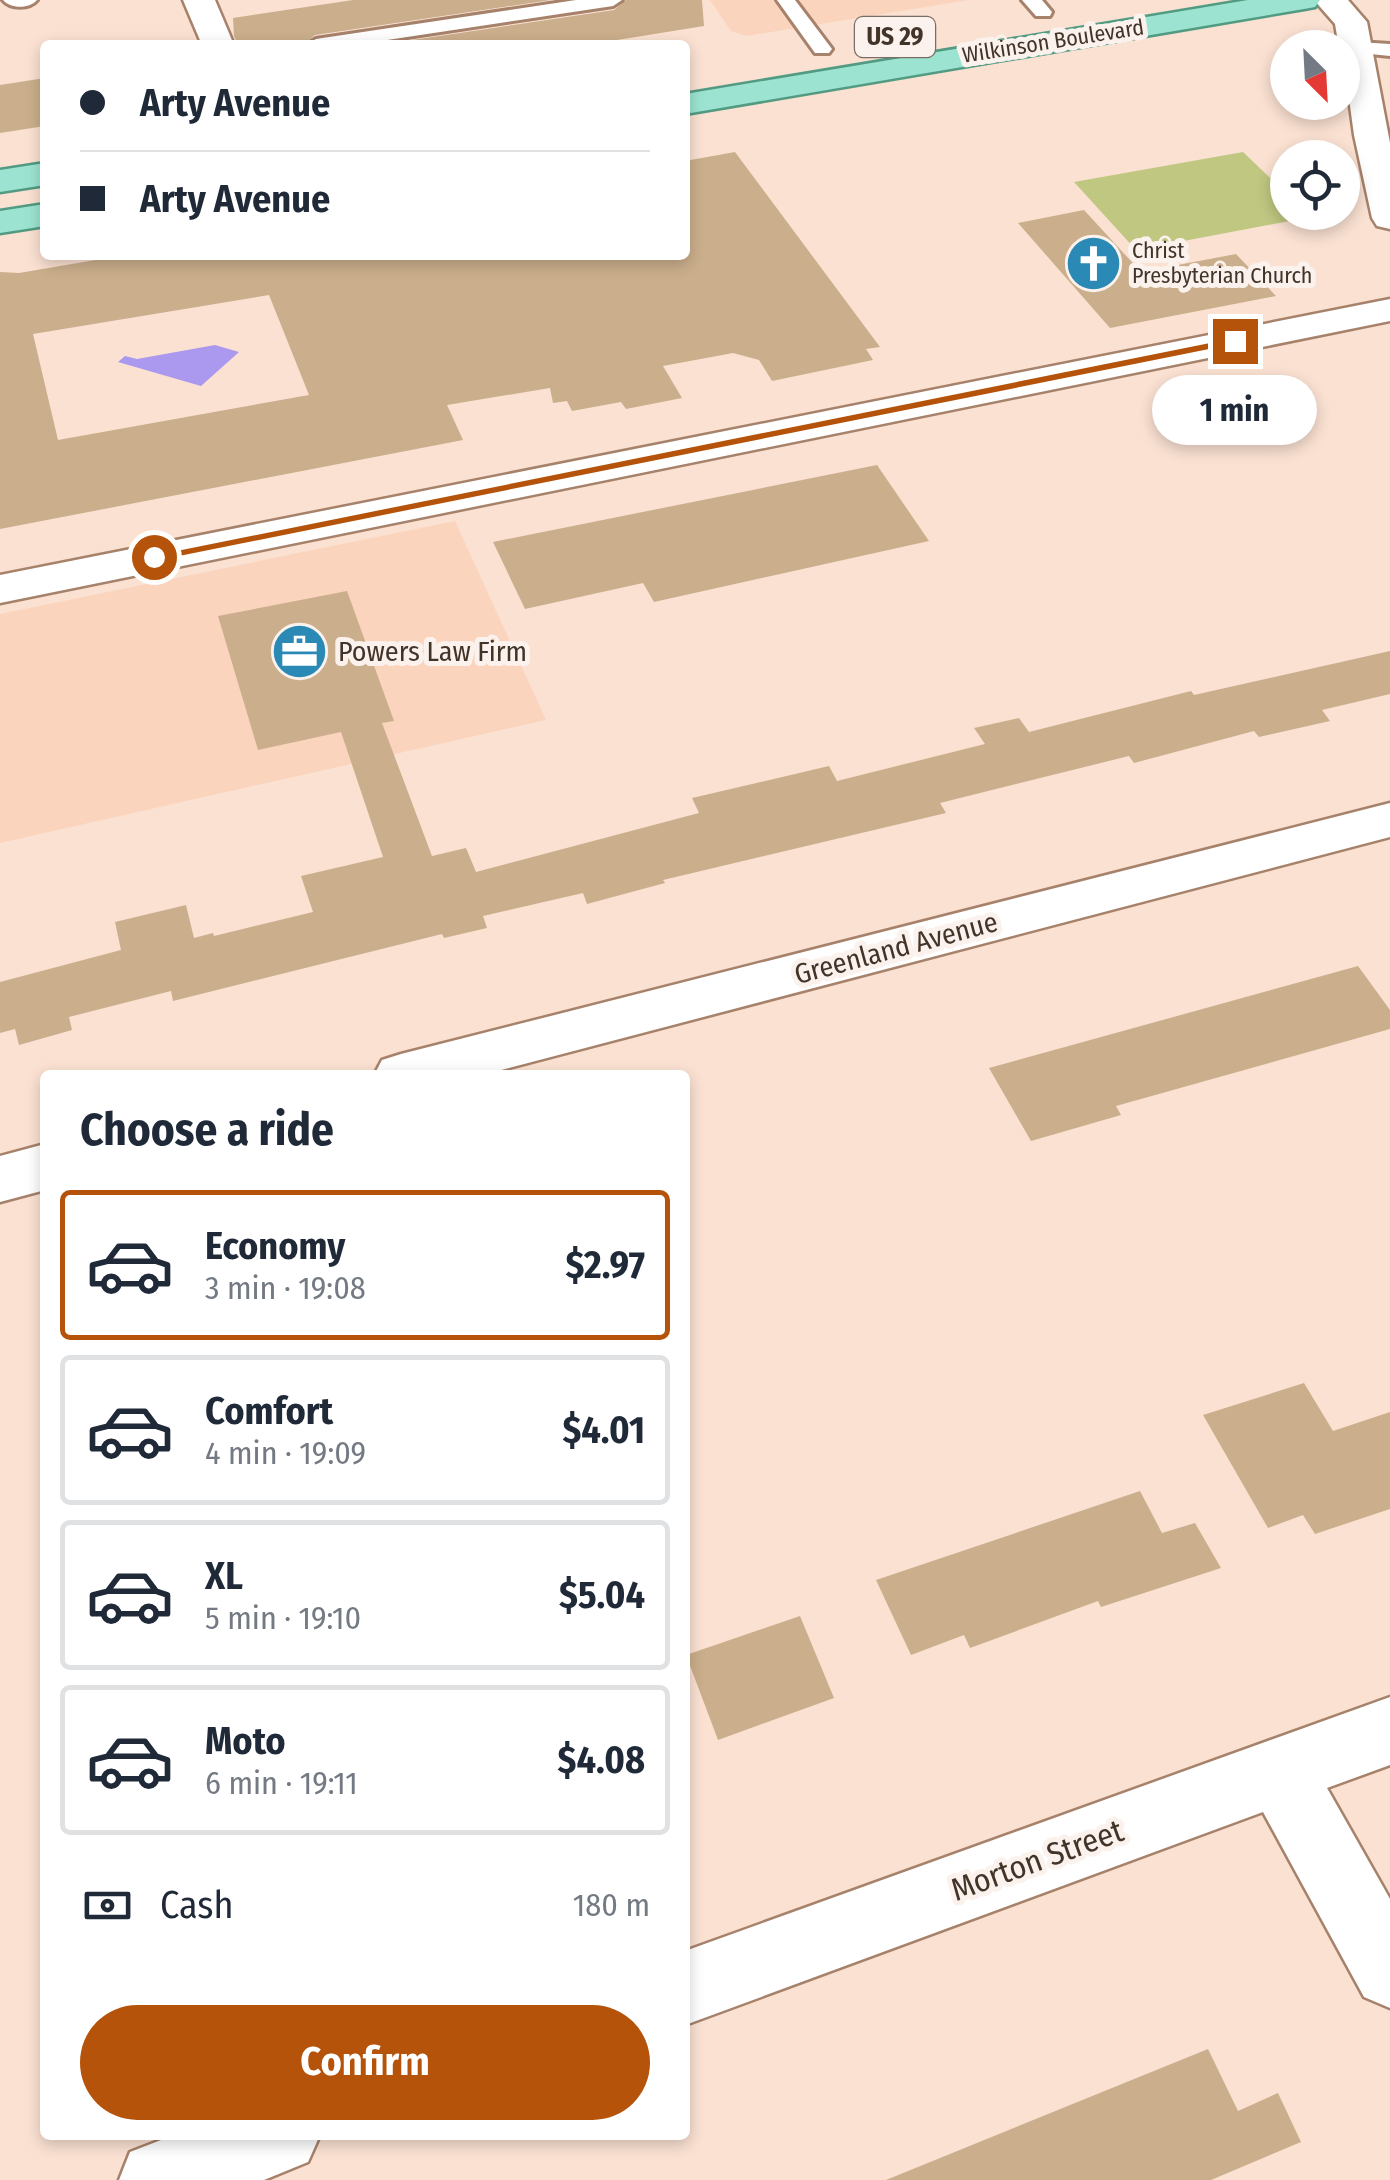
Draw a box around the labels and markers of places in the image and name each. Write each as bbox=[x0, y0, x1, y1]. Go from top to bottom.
church icon: Christ Presbyterian Church bbox=[1063, 233, 1123, 293]
place label: Christ Presbyterian Church bbox=[1132, 237, 1312, 289]
office icon: Powers Law Firm bbox=[269, 621, 329, 681]
place label: Powers Law Firm bbox=[338, 635, 527, 668]

